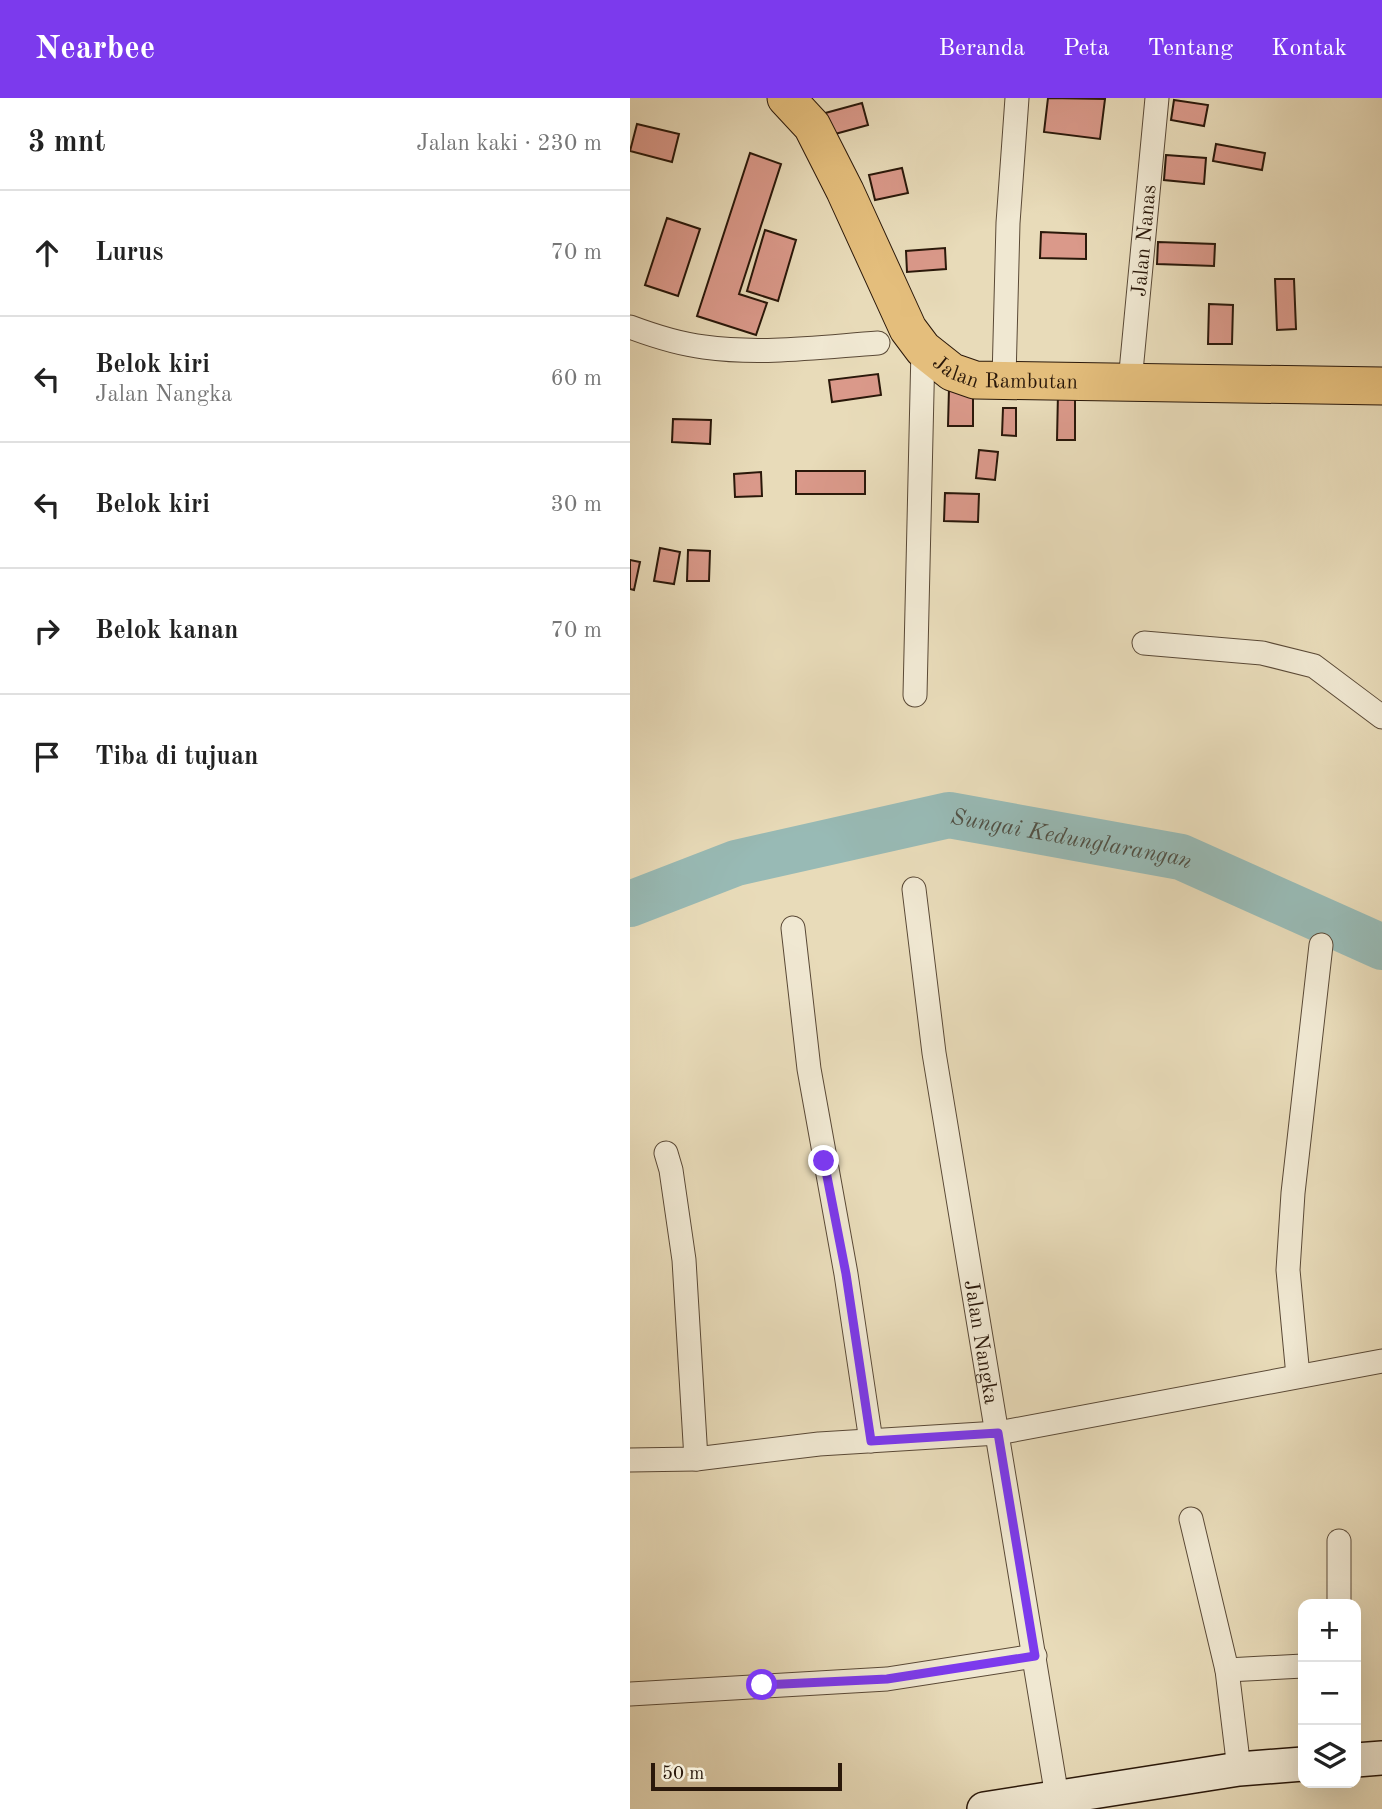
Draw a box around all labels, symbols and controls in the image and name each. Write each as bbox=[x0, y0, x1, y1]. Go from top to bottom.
text: Nearbee bbox=[35, 33, 155, 66]
text: Beranda bbox=[939, 37, 1025, 61]
text: Peta bbox=[1063, 37, 1110, 61]
text: Tentang bbox=[1148, 37, 1233, 61]
text: Kontak bbox=[1271, 37, 1347, 61]
text: 3 mnt bbox=[28, 128, 105, 158]
text: Jalan kaki · 230 m bbox=[416, 132, 602, 155]
street label: Jalan Nanas bbox=[1129, 184, 1161, 298]
icon: ahead bbox=[28, 234, 66, 272]
text: Lurus bbox=[95, 240, 163, 266]
text: 70 m bbox=[551, 241, 602, 264]
text: Belok kiri bbox=[95, 352, 210, 378]
street label: Jalan Rambutan bbox=[928, 352, 1078, 394]
icon: left bbox=[28, 360, 66, 398]
text: 60 m bbox=[551, 367, 602, 390]
text: Jalan Nangka bbox=[95, 383, 232, 406]
icon: left bbox=[28, 486, 66, 524]
text: Belok kiri bbox=[95, 492, 210, 518]
text: 30 m bbox=[551, 493, 602, 516]
icon: right bbox=[28, 612, 66, 650]
text: Belok kanan bbox=[95, 618, 239, 644]
text: 70 m bbox=[551, 619, 602, 642]
icon: arrive bbox=[28, 738, 66, 776]
text: Tiba di tujuan bbox=[95, 744, 259, 770]
water label: Sungai Kedunglarangan bbox=[949, 806, 1196, 874]
route end bbox=[808, 1145, 839, 1176]
street label: Jalan Nangka bbox=[960, 1278, 1001, 1406]
map controls bbox=[1298, 1599, 1361, 1788]
button: + bbox=[1298, 1599, 1361, 1662]
button: − bbox=[1298, 1662, 1361, 1725]
route start bbox=[746, 1669, 777, 1700]
button: layers bbox=[1298, 1725, 1361, 1788]
scale bar bbox=[651, 1760, 842, 1792]
text: 50 m bbox=[662, 1765, 704, 1784]

